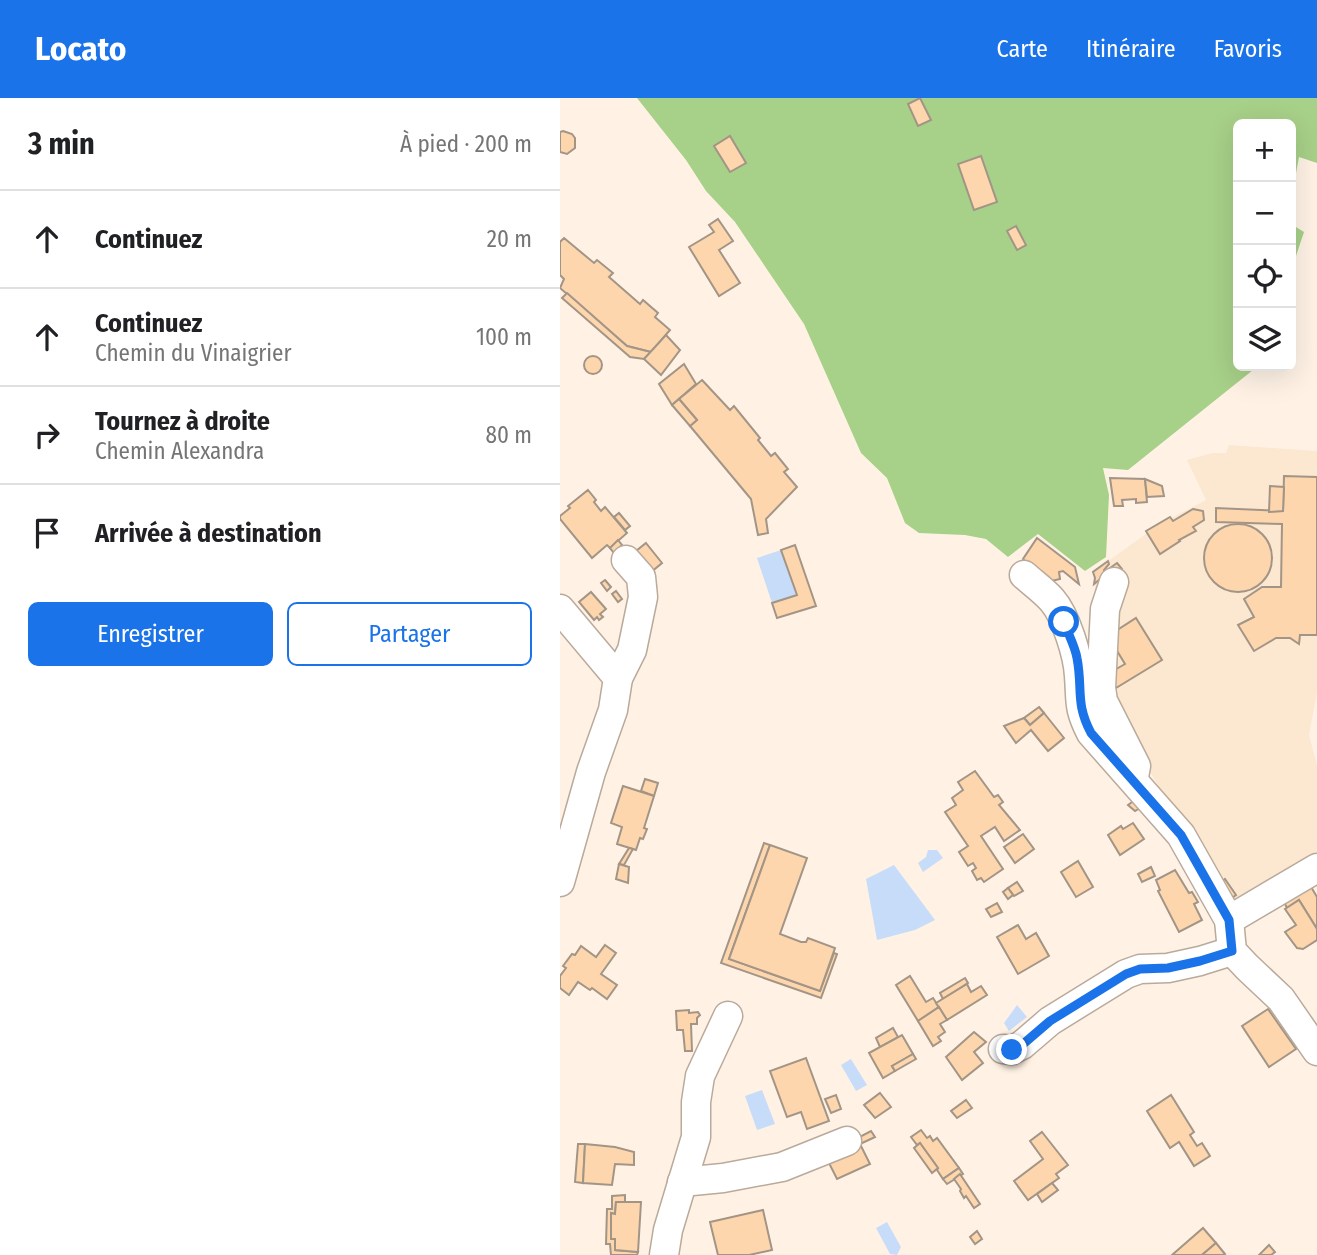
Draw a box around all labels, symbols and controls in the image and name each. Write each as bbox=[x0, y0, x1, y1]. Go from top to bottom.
text: Locato bbox=[35, 29, 126, 69]
text: Carte bbox=[997, 35, 1048, 63]
text: Itinéraire bbox=[1086, 35, 1176, 63]
text: Favoris bbox=[1214, 35, 1282, 63]
map controls bbox=[1233, 119, 1296, 371]
button: + bbox=[1233, 119, 1296, 182]
text: 3 min bbox=[28, 126, 95, 162]
text: À pied · 200 m bbox=[400, 130, 532, 158]
button: − bbox=[1233, 182, 1296, 245]
icon: ahead bbox=[28, 220, 66, 258]
text: Continuez bbox=[95, 224, 202, 255]
text: 20 m bbox=[487, 225, 532, 253]
button: locate bbox=[1233, 245, 1296, 308]
text: Continuez bbox=[95, 308, 202, 339]
button: layers bbox=[1233, 308, 1296, 371]
icon: ahead bbox=[28, 318, 66, 356]
text: 100 m bbox=[476, 323, 532, 351]
text: Chemin du Vinaigrier bbox=[95, 339, 291, 367]
text: Tournez à droite bbox=[95, 406, 270, 437]
icon: right bbox=[28, 416, 66, 454]
text: 80 m bbox=[485, 421, 532, 449]
text: Chemin Alexandra bbox=[95, 437, 264, 465]
icon: arrive bbox=[28, 514, 66, 552]
text: Arrivée à destination bbox=[95, 518, 322, 549]
button: Enregistrer bbox=[28, 602, 273, 666]
button: Partager bbox=[287, 602, 532, 666]
route start bbox=[1048, 606, 1079, 637]
route end bbox=[996, 1034, 1027, 1065]

